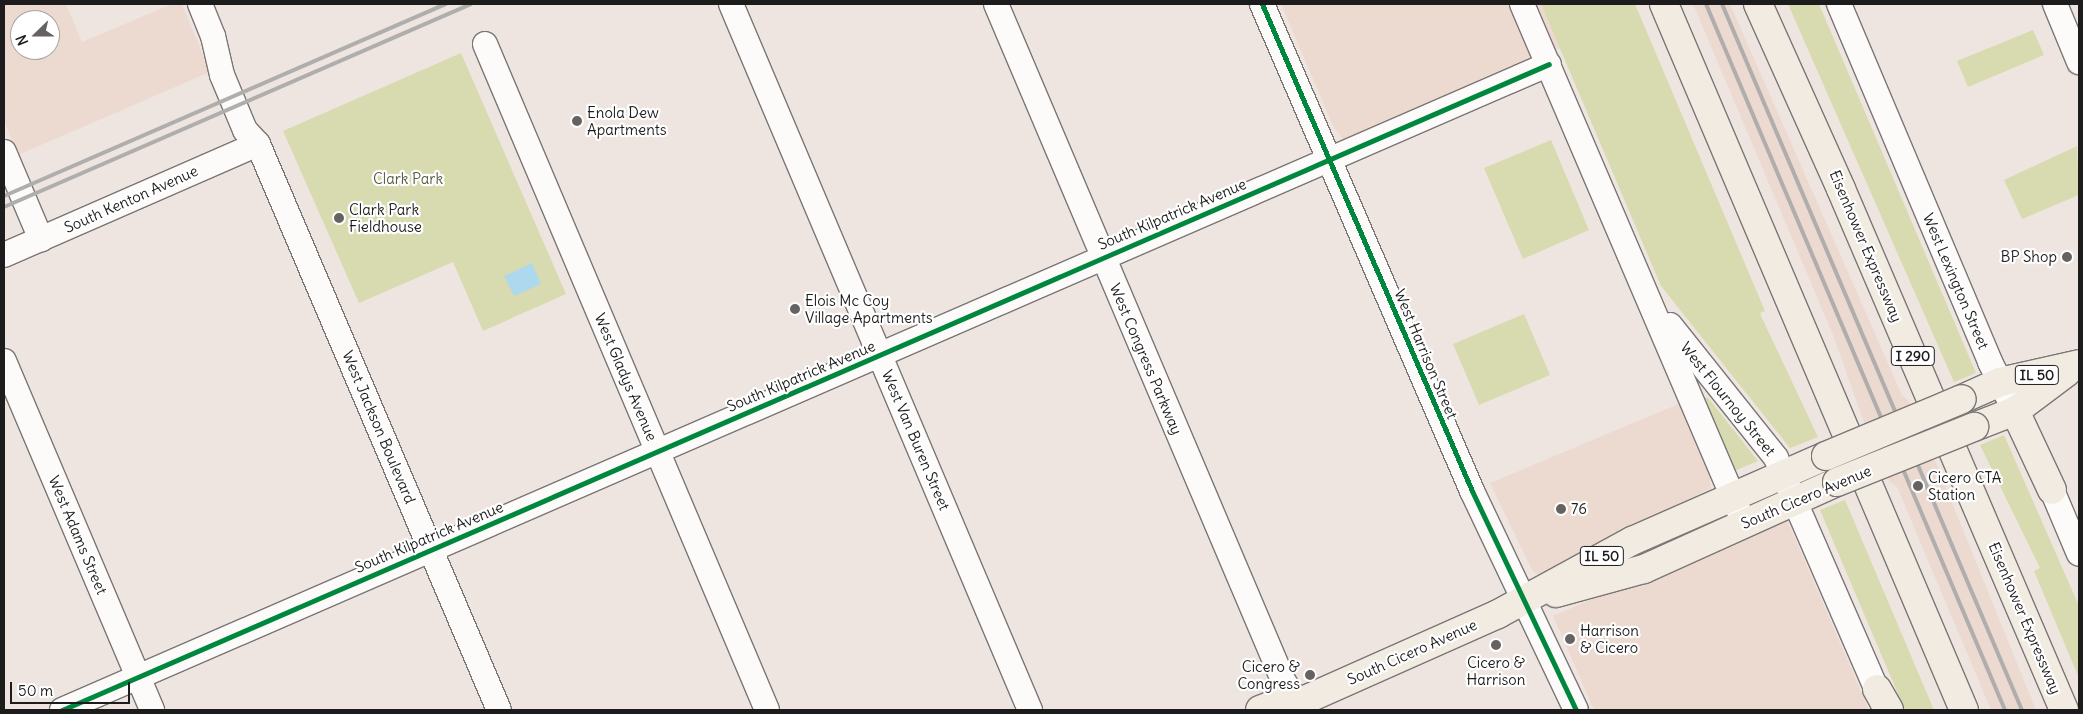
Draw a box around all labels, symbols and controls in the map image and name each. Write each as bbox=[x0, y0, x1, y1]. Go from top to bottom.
north arrow bbox=[10, 10, 60, 60]
text: N bbox=[12, 32, 32, 48]
place label: Enola Dew Apartments bbox=[587, 103, 667, 138]
marker: Enola Dew Apartments bbox=[571, 115, 583, 127]
street label: South Kenton Avenue bbox=[61, 161, 201, 237]
street label: Eisenhower Expressway bbox=[1826, 167, 1906, 325]
park label: Clark Park bbox=[373, 170, 443, 188]
street label: South Kilpatrick Avenue bbox=[1095, 175, 1249, 253]
place label: Clark Park Fieldhouse bbox=[349, 200, 422, 235]
street label: West Lexington Street bbox=[1919, 210, 1993, 352]
marker: Clark Park Fieldhouse bbox=[333, 212, 345, 224]
place label: BP Shop bbox=[2001, 248, 2057, 266]
marker: BP Shop bbox=[2061, 251, 2073, 263]
street label: West Congress Parkway bbox=[1106, 281, 1186, 437]
street label: West Harrison Street bbox=[1391, 286, 1461, 422]
place label: Elois Mc Coy Village Apartments bbox=[805, 291, 933, 326]
marker: Elois Mc Coy Village Apartments bbox=[789, 303, 801, 315]
street label: West Gladys Avenue bbox=[591, 310, 661, 444]
street label: South Kilpatrick Avenue bbox=[724, 337, 878, 415]
street label: West Flournoy Street bbox=[1677, 339, 1779, 459]
road number: I 290 bbox=[1890, 344, 1936, 368]
street label: West Jackson Boulevard bbox=[339, 348, 419, 506]
road number: IL 50 bbox=[2014, 364, 2060, 386]
street label: West Van Buren Street bbox=[878, 367, 954, 513]
street label: South Cicero Avenue bbox=[1738, 461, 1874, 533]
place label: Cicero CTA Station bbox=[1928, 468, 2001, 503]
street label: West Adams Street bbox=[45, 473, 111, 597]
marker: Cicero CTA Station bbox=[1912, 480, 1924, 492]
street label: South Kilpatrick Avenue bbox=[352, 498, 506, 576]
place label: 76 bbox=[1571, 500, 1587, 518]
marker: 76 bbox=[1555, 503, 1567, 515]
street label: Eisenhower Expressway bbox=[1985, 539, 2065, 697]
road number: IL 50 bbox=[1580, 544, 1624, 568]
street label: South Cicero Avenue bbox=[1345, 615, 1479, 689]
place label: Harrison & Cicero bbox=[1580, 621, 1639, 656]
marker: Harrison & Cicero bbox=[1564, 633, 1576, 645]
marker: Cicero & Harrison bbox=[1490, 639, 1502, 651]
place label: Cicero & Harrison bbox=[1467, 653, 1525, 688]
place label: Cicero & Congress bbox=[1237, 657, 1300, 692]
marker: Cicero & Congress bbox=[1304, 669, 1316, 681]
scale bar bbox=[12, 672, 132, 704]
text: 50 m bbox=[18, 681, 53, 700]

